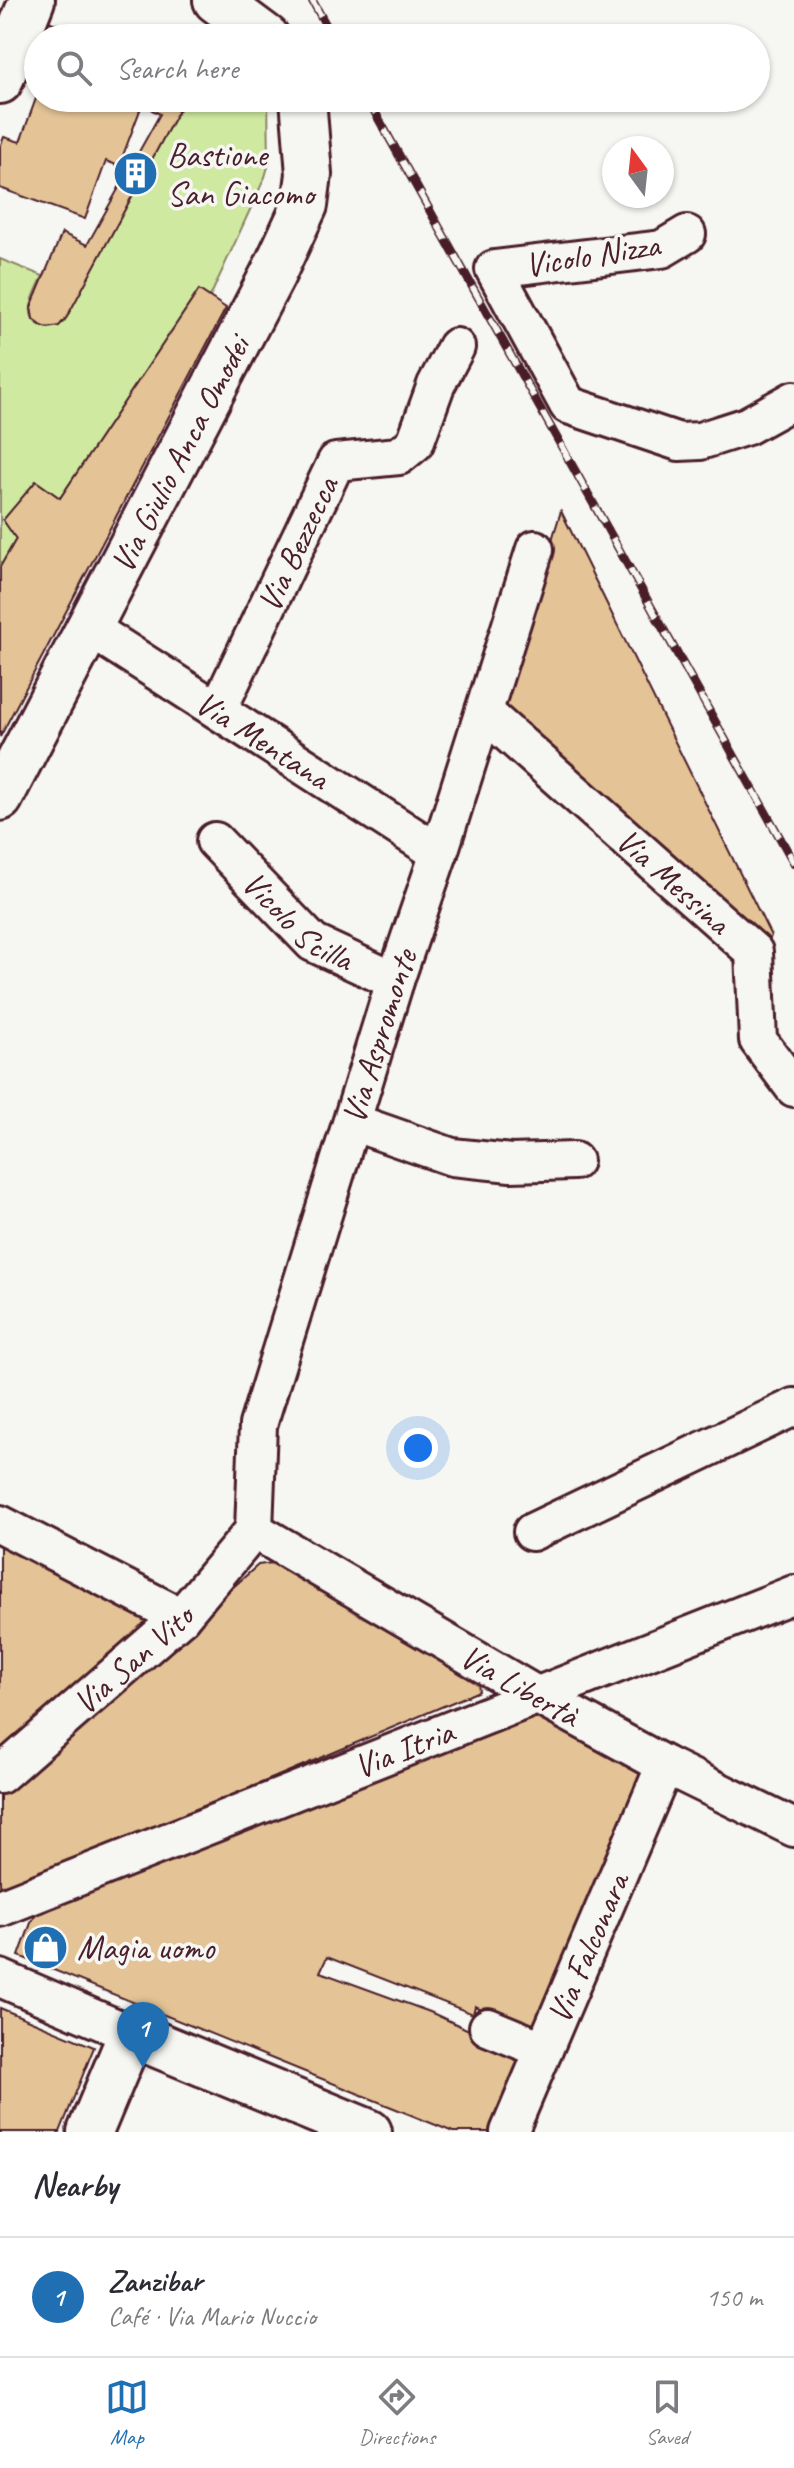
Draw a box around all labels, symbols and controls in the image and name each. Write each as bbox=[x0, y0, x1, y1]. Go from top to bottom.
search box bbox=[24, 24, 770, 112]
icon: search bbox=[52, 46, 96, 90]
text: Search here bbox=[116, 49, 238, 87]
place label: Bastione San Giacomo bbox=[167, 133, 318, 215]
north arrow bbox=[602, 136, 674, 208]
building icon: Bastione San Giacomo bbox=[112, 150, 160, 198]
street label: Vicolo Nizza bbox=[522, 222, 665, 286]
street label: Via Giulio Anca Omodei bbox=[100, 326, 261, 580]
street label: Via Bezzecca bbox=[247, 468, 349, 618]
street label: Via Mentana bbox=[188, 681, 340, 800]
street label: Via Messina bbox=[607, 819, 741, 945]
street label: Vicolo Scilla bbox=[233, 862, 362, 981]
street label: Via Aspromonte bbox=[331, 942, 427, 1129]
your location bbox=[398, 1428, 438, 1468]
street label: Via San Vito bbox=[64, 1594, 206, 1724]
street label: Via Libertà bbox=[453, 1634, 589, 1737]
street label: Via Itria bbox=[348, 1709, 462, 1788]
street label: Via Falconara bbox=[537, 1864, 640, 2030]
shop icon: Magia uomo bbox=[22, 1923, 70, 1971]
place label: Magia uomo bbox=[77, 1926, 216, 1969]
pin: 1 bbox=[117, 2002, 169, 2068]
text: Nearby bbox=[32, 2163, 118, 2206]
text: Zanzibar bbox=[108, 2262, 202, 2300]
text: 1 bbox=[52, 2281, 64, 2314]
text: 150 m bbox=[706, 2281, 762, 2314]
text: Café · Via Mario Nuccio bbox=[108, 2300, 316, 2333]
tab: Map bbox=[105, 2375, 149, 2451]
tab: Directions bbox=[359, 2375, 435, 2451]
tab: Saved bbox=[645, 2375, 689, 2451]

